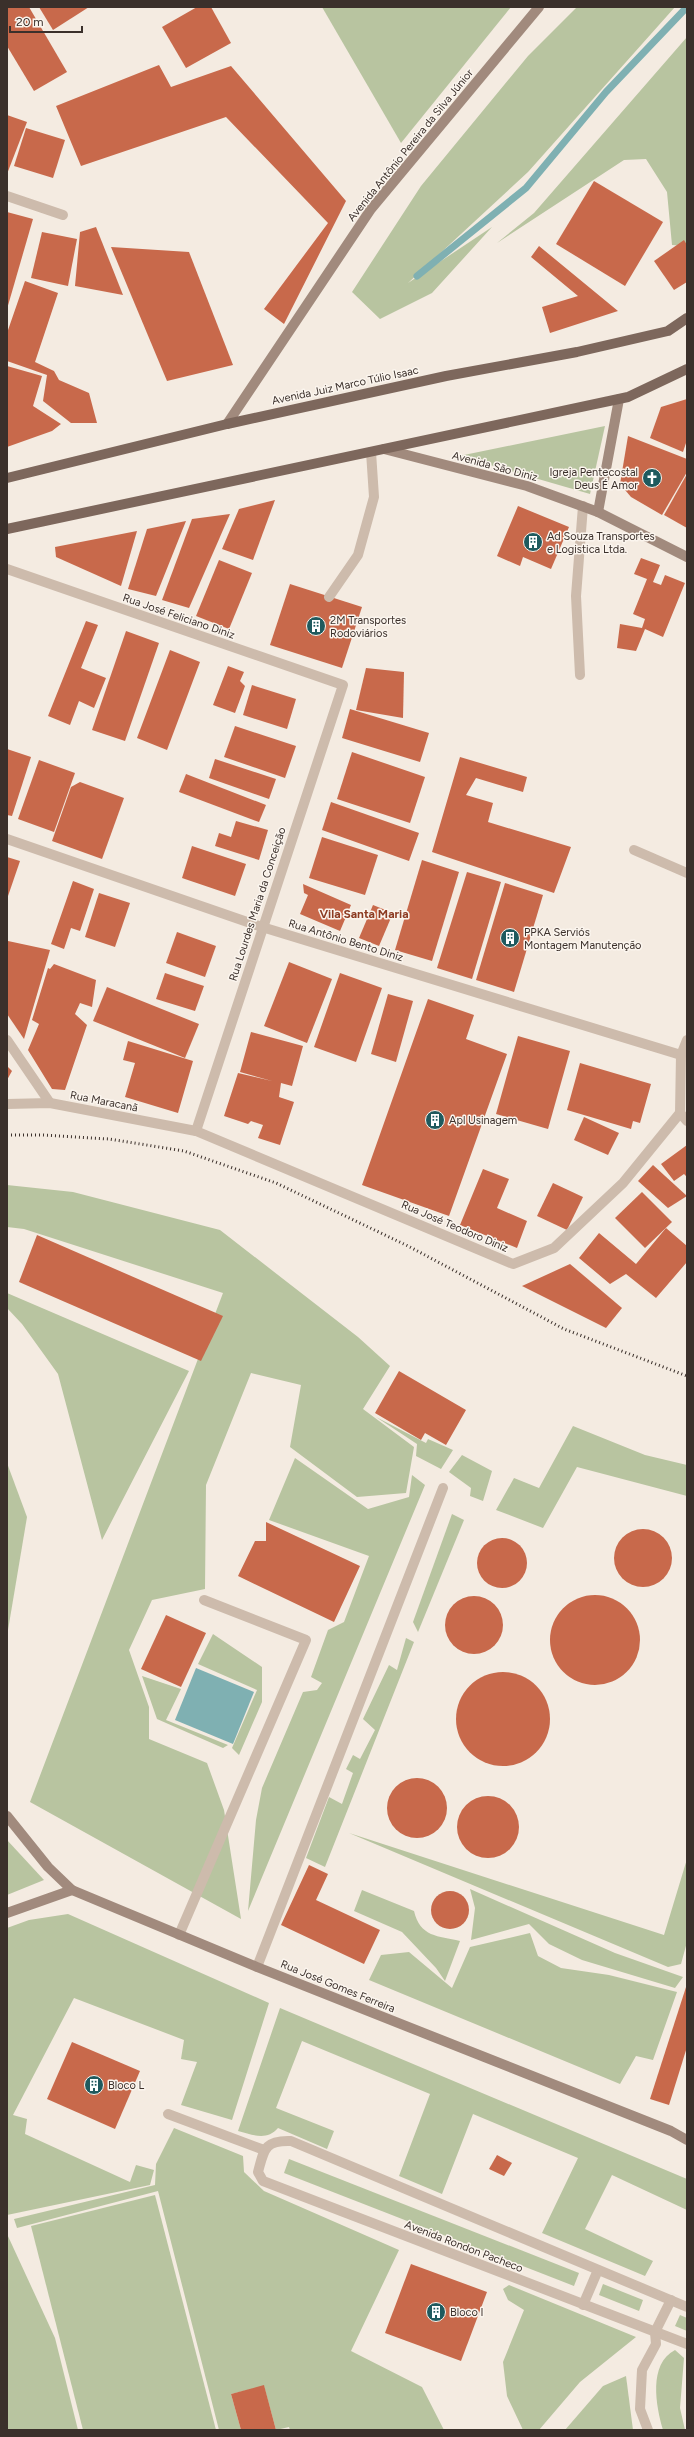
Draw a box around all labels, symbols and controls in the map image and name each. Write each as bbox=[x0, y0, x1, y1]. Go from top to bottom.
scale bar bbox=[10, 8, 82, 34]
text: 20 m bbox=[16, 15, 44, 29]
street label: Avenida Antônio Pereira da Silva Júnior bbox=[345, 66, 476, 224]
street label: Avenida Juiz Marco Túlio Isaac bbox=[271, 364, 420, 407]
street label: Avenida São Diniz bbox=[451, 449, 539, 484]
place label: Igreja Pentecostal Deus É Amor bbox=[549, 466, 638, 492]
church icon: Igreja Pentecostal Deus É Amor bbox=[641, 467, 663, 489]
place label: Ad Souza Transportes e Logistica Ltda. bbox=[547, 530, 655, 556]
building icon: Ad Souza Transportes e Logistica Ltda. bbox=[522, 531, 544, 553]
street label: Rua José Feliciano Diniz bbox=[121, 591, 237, 642]
place label: 2M Transportes Rodoviários bbox=[330, 614, 406, 640]
building icon: 2M Transportes Rodoviários bbox=[305, 615, 327, 637]
street label: Rua Lourdes Maria da Conceição bbox=[226, 826, 288, 983]
district label: Vila Santa Maria bbox=[319, 907, 409, 921]
street label: Rua Antônio Bento Diniz bbox=[287, 917, 405, 964]
place label: PPKA Serviós Montagem Manutenção bbox=[524, 926, 642, 952]
building icon: PPKA Serviós Montagem Manutenção bbox=[499, 927, 521, 949]
street label: Rua Maracanã bbox=[69, 1089, 139, 1114]
building icon: Apl Usinagem bbox=[424, 1109, 446, 1131]
place label: Apl Usinagem bbox=[449, 1114, 517, 1127]
street label: Rua José Teodoro Diniz bbox=[399, 1198, 510, 1255]
street label: Rua José Gomes Ferreira bbox=[279, 1958, 397, 2015]
building icon: Bloco L bbox=[83, 2074, 105, 2096]
place label: Bloco L bbox=[108, 2079, 145, 2092]
street label: Avenida Rondon Pacheco bbox=[403, 2218, 525, 2275]
building icon: Bloco I bbox=[425, 2301, 447, 2323]
place label: Bloco I bbox=[450, 2306, 484, 2319]

